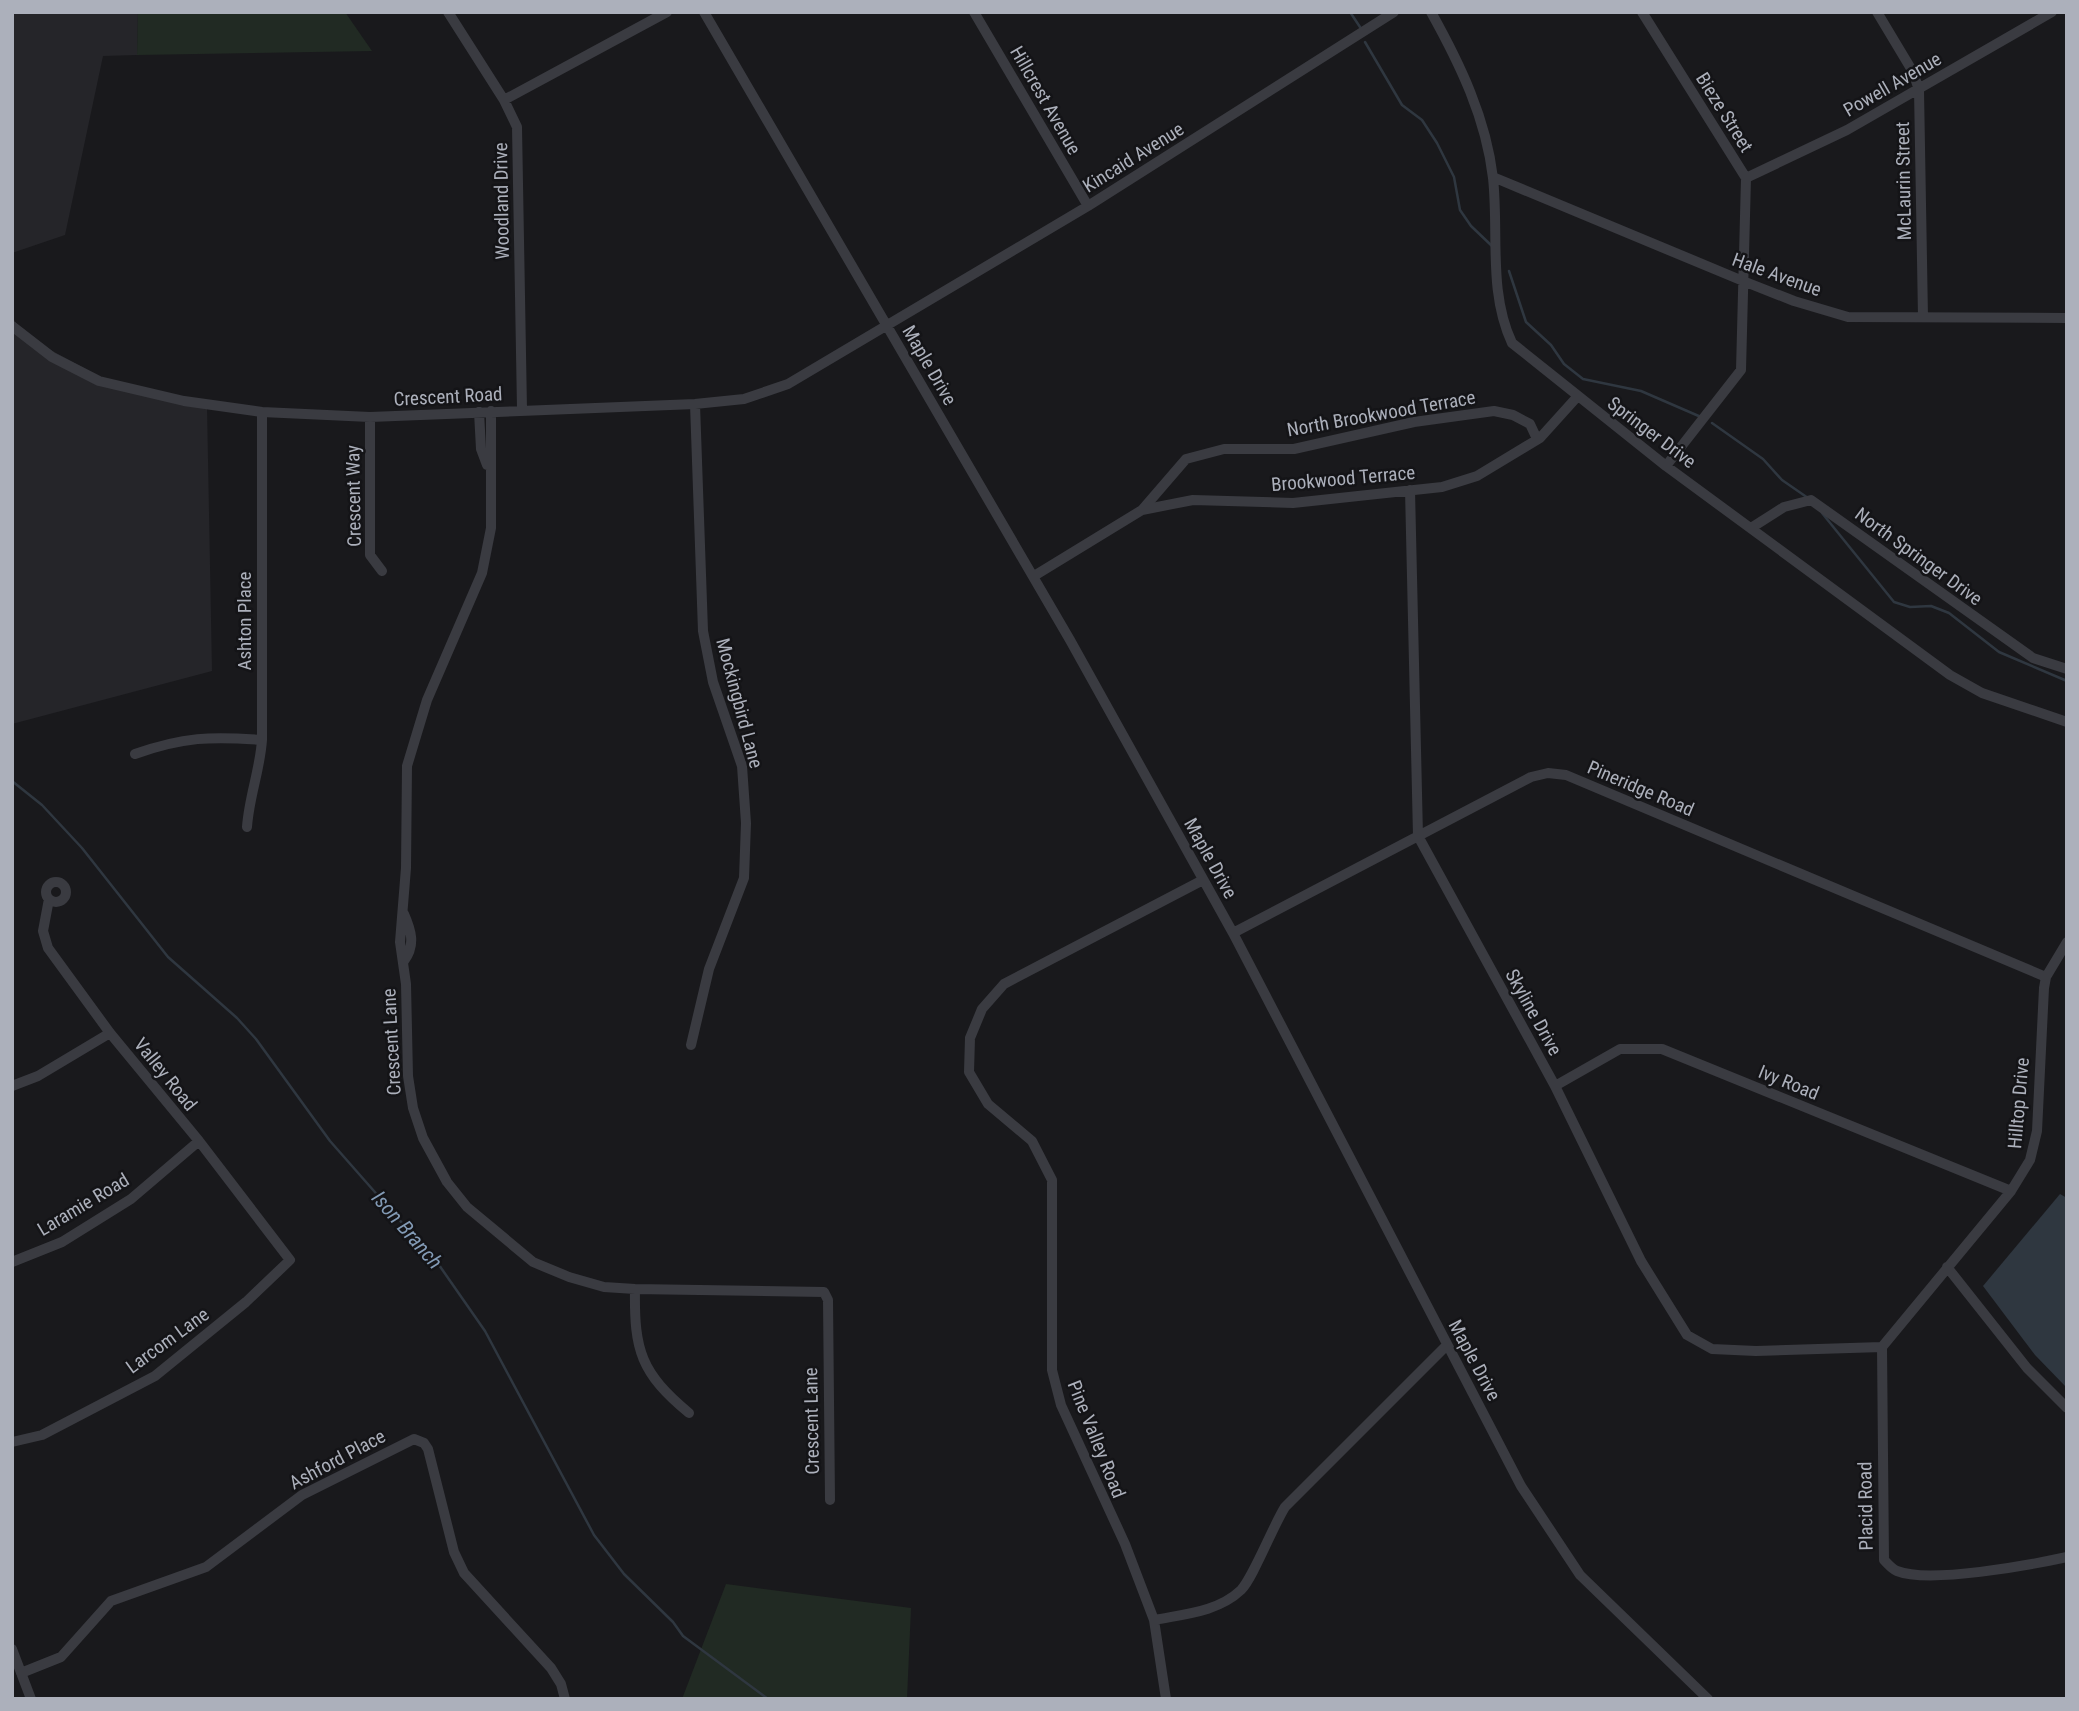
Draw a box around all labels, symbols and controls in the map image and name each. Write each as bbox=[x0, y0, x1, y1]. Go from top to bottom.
street label: Hillcrest Avenue bbox=[1005, 42, 1086, 159]
street label: Powell Avenue bbox=[1839, 47, 1945, 122]
street label: Bieze Street bbox=[1691, 68, 1758, 156]
street label: Kincaid Avenue bbox=[1079, 117, 1188, 198]
street label: McLaurin Street bbox=[1891, 121, 1916, 241]
street label: Woodland Drive bbox=[489, 142, 514, 260]
street label: Hale Avenue bbox=[1729, 248, 1825, 301]
street label: Maple Drive bbox=[898, 321, 962, 409]
street label: Crescent Road bbox=[393, 382, 503, 411]
street label: North Brookwood Terrace bbox=[1285, 386, 1477, 441]
street label: Springer Drive bbox=[1603, 392, 1701, 473]
street label: Crescent Way bbox=[341, 445, 366, 547]
street label: Brookwood Terrace bbox=[1270, 461, 1416, 496]
street label: North Springer Drive bbox=[1851, 503, 1987, 610]
street label: Ashton Place bbox=[233, 571, 256, 671]
street label: Mockingbird Lane bbox=[711, 636, 768, 771]
street label: Pineridge Road bbox=[1584, 756, 1697, 821]
street label: Maple Drive bbox=[1179, 814, 1242, 903]
street label: Skyline Drive bbox=[1500, 965, 1567, 1060]
street label: Crescent Lane bbox=[377, 988, 406, 1096]
street label: Valley Road bbox=[129, 1033, 202, 1115]
street label: Hilltop Drive bbox=[2003, 1056, 2034, 1150]
street label: Ivy Road bbox=[1755, 1060, 1822, 1105]
street label: Laramie Road bbox=[33, 1168, 133, 1241]
water label: Ison Branch bbox=[367, 1186, 447, 1274]
street label: Larcom Lane bbox=[121, 1303, 213, 1378]
street label: Maple Drive bbox=[1444, 1316, 1505, 1405]
street label: Crescent Lane bbox=[799, 1367, 824, 1475]
street label: Pine Valley Road bbox=[1063, 1377, 1131, 1501]
street label: Ashford Place bbox=[285, 1424, 389, 1494]
street label: Placid Road bbox=[1853, 1461, 1878, 1551]

